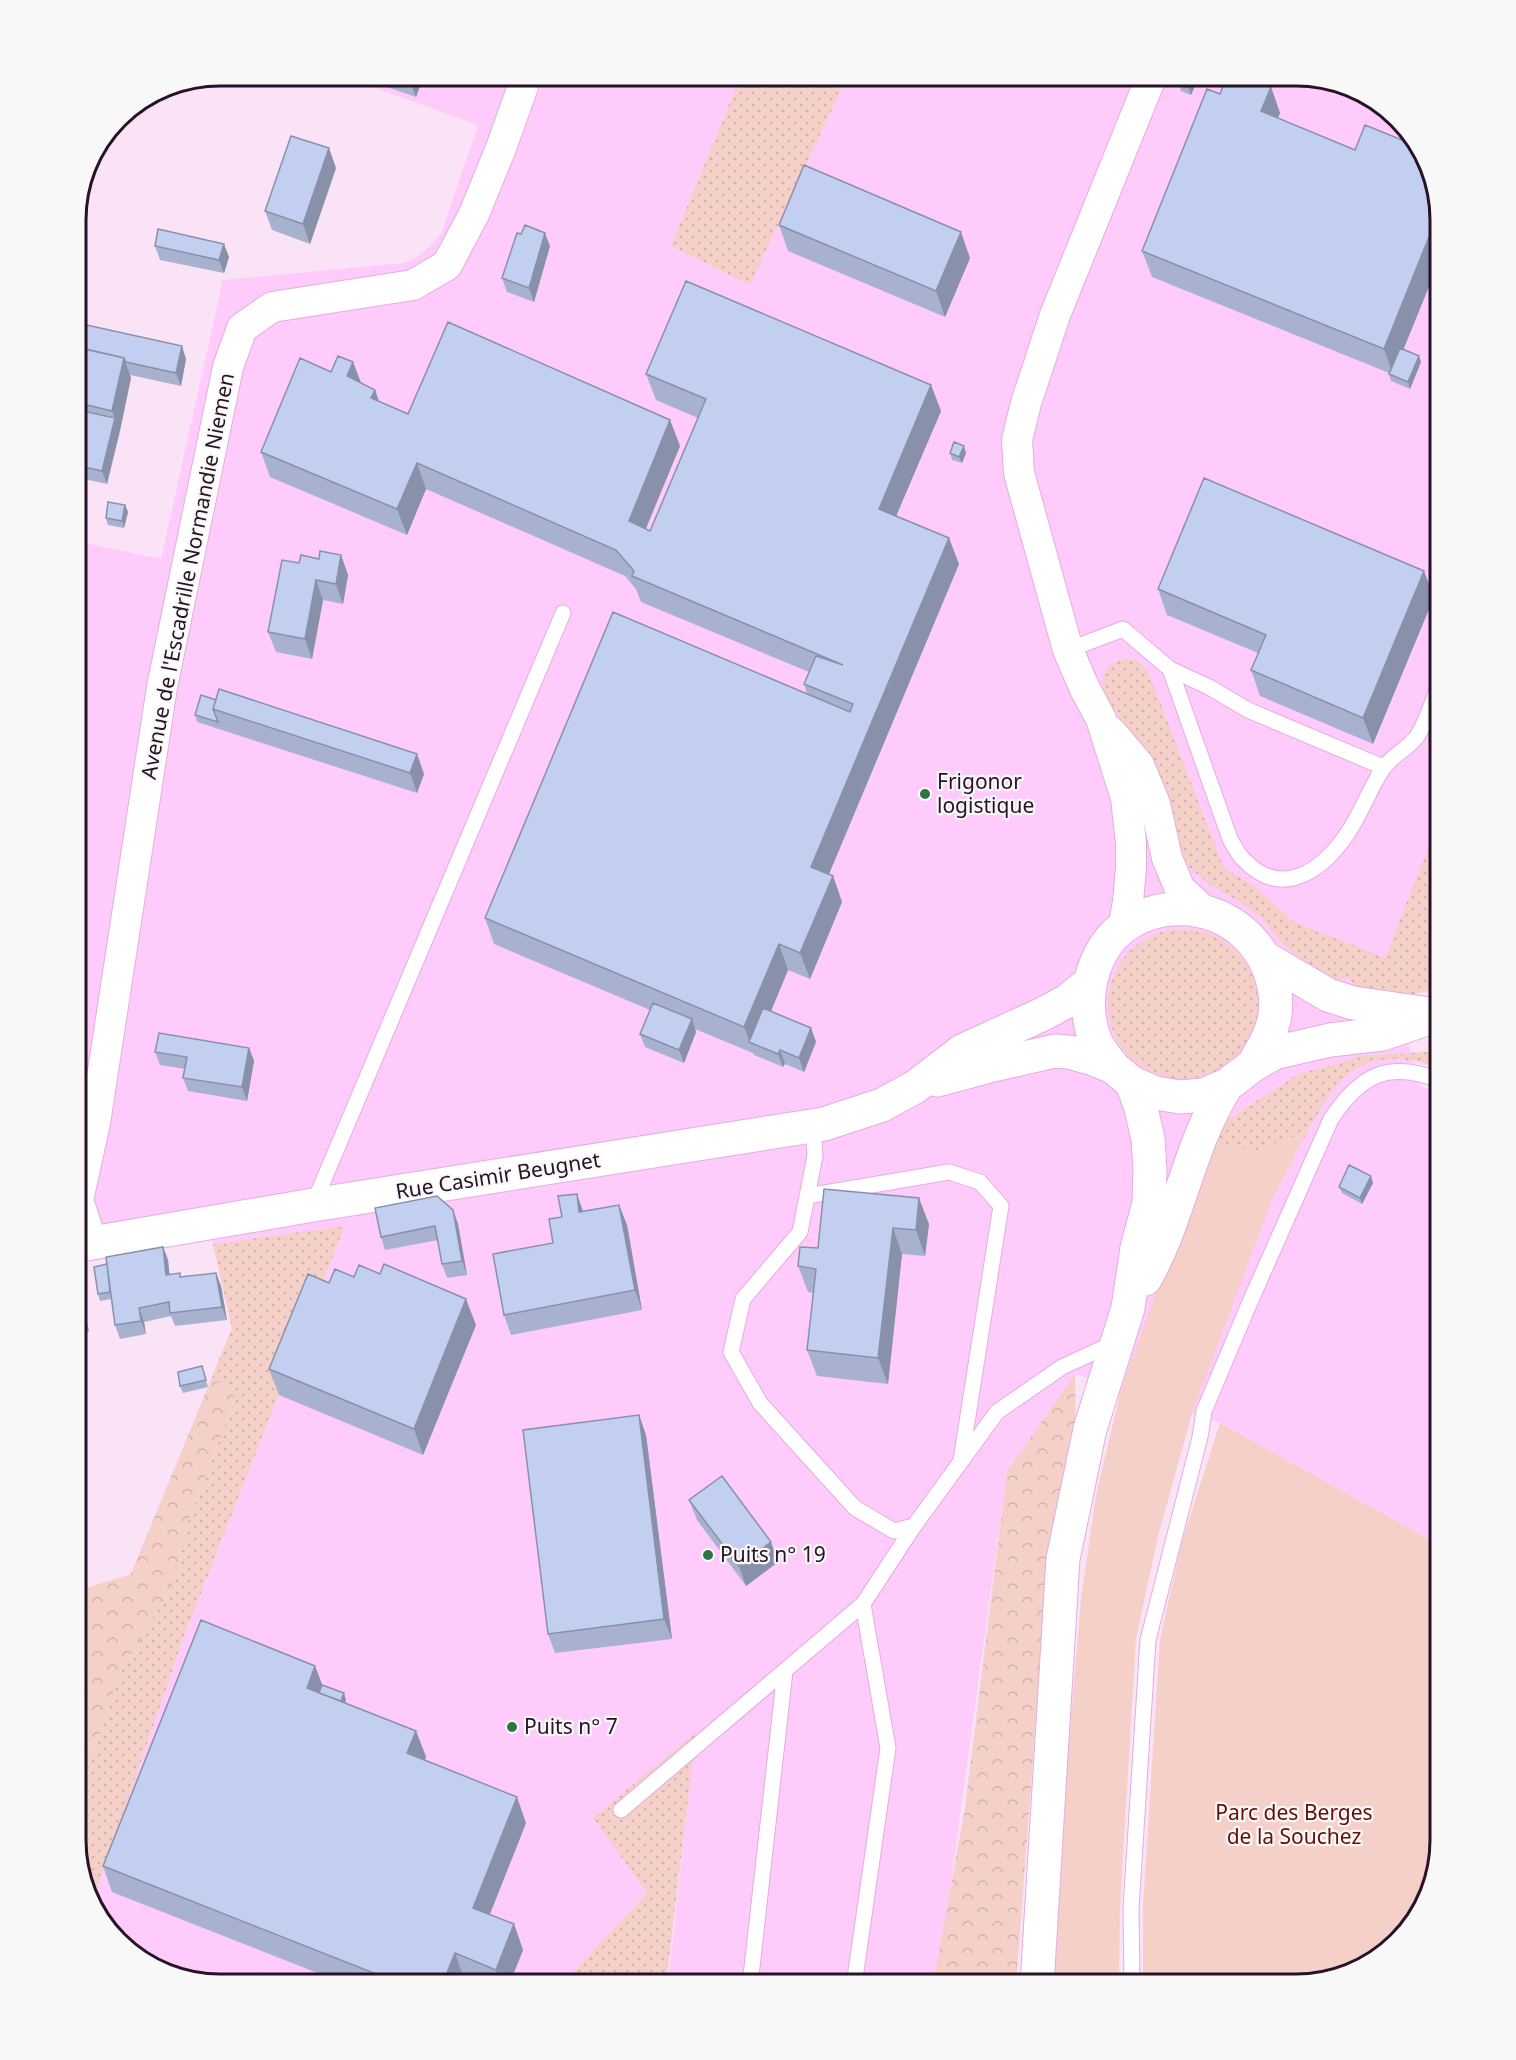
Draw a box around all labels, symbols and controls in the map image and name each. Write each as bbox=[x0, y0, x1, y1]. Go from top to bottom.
street label: Avenue de l'Escadrille Normandie Niemen bbox=[134, 370, 240, 781]
place label: Frigonor logistique bbox=[937, 767, 1034, 819]
marker: Frigonor logistique bbox=[918, 787, 932, 801]
street label: Rue Casimir Beugnet bbox=[393, 1145, 603, 1205]
place label: Puits n° 19 bbox=[720, 1540, 826, 1568]
marker: Puits n° 19 bbox=[701, 1548, 715, 1562]
place label: Puits n° 7 bbox=[524, 1712, 618, 1740]
marker: Puits n° 7 bbox=[505, 1720, 519, 1734]
park label: Parc des Berges de la Souchez bbox=[1215, 1798, 1373, 1850]

